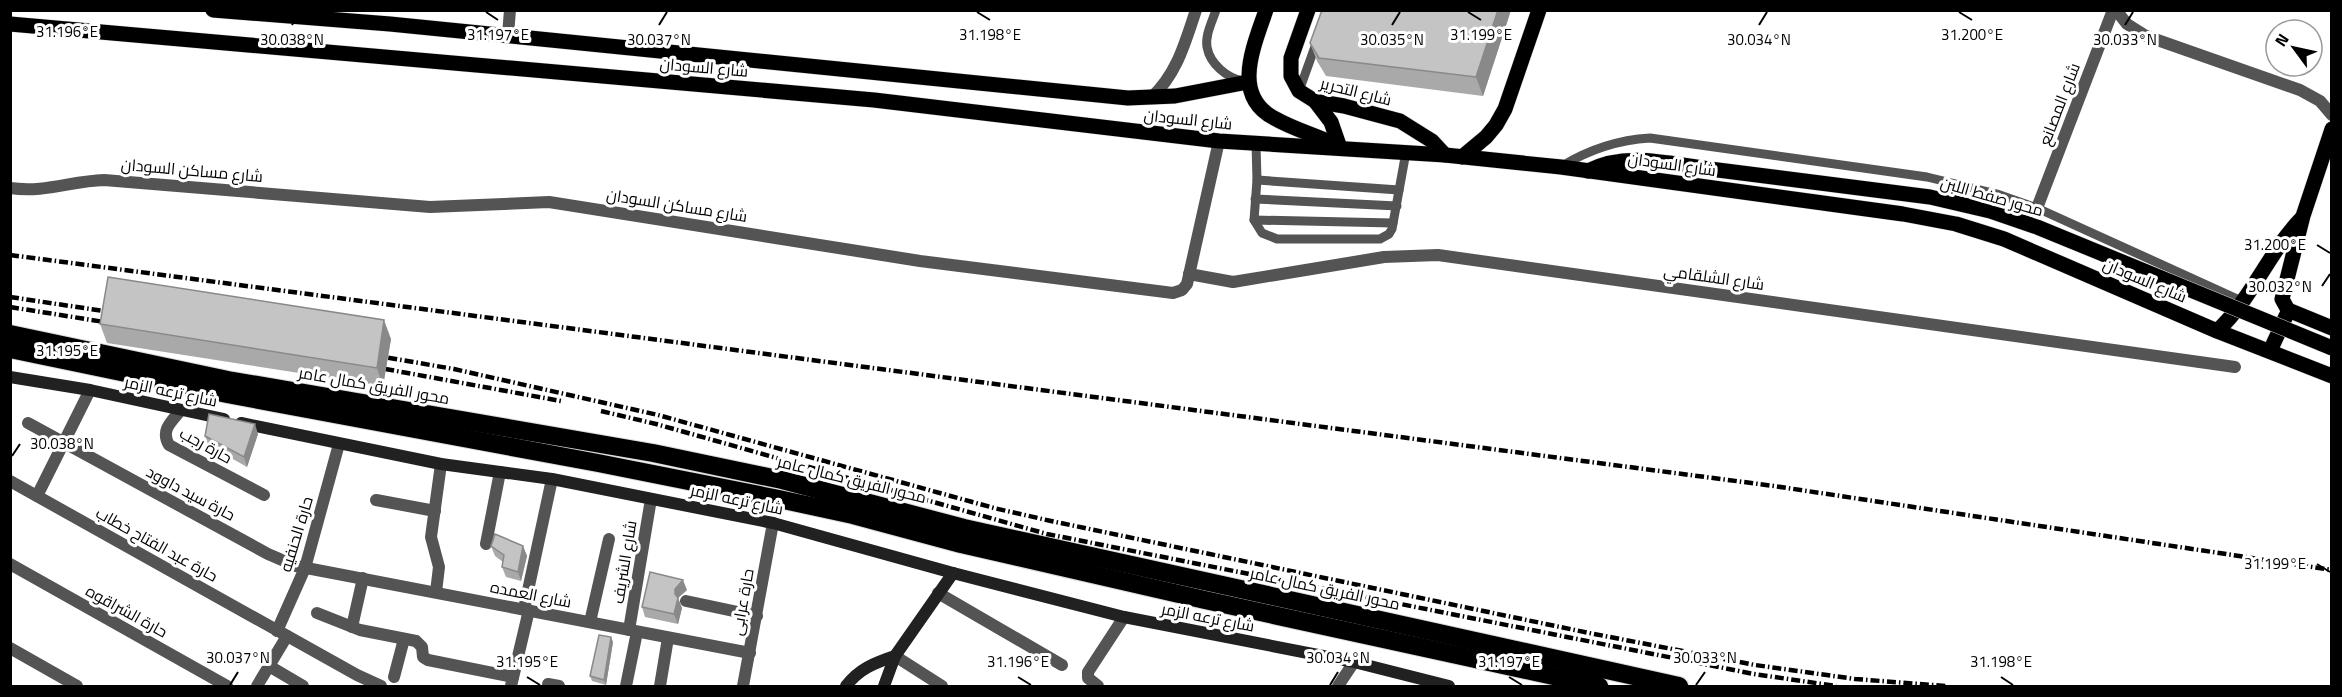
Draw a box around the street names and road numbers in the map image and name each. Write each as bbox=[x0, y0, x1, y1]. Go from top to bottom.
street label: شارع السودان bbox=[659, 51, 749, 83]
street label: شارع المصانع bbox=[2032, 59, 2086, 149]
street label: شارع التحرير bbox=[1317, 70, 1394, 111]
street label: شارع السودان bbox=[1143, 102, 1233, 136]
street label: شارع السودان bbox=[1626, 146, 1718, 182]
street label: شارع مساكن السودان bbox=[120, 152, 264, 188]
street label: محور صفط اللبن bbox=[1938, 170, 2046, 222]
street label: شارع مساكن السودان bbox=[605, 182, 749, 228]
street label: شارع السودان bbox=[2099, 252, 2191, 308]
street label: شارع الشلقامي bbox=[1662, 258, 1766, 298]
street label: محور الفريق كمال عامر bbox=[296, 360, 451, 410]
street label: شارع ترعه الزمر bbox=[121, 369, 220, 413]
street label: حارة رجب bbox=[175, 421, 237, 469]
street label: محور الفريق كمال عامر bbox=[774, 449, 929, 509]
street label: حارة سيد داوود bbox=[142, 459, 240, 527]
street label: شارع ترعه الزمر bbox=[687, 477, 786, 521]
street label: حارة الحنفيه bbox=[273, 493, 319, 575]
street label: حارة عبد الفتاح خطاب bbox=[92, 500, 222, 588]
street label: شارع الشريف bbox=[606, 519, 642, 605]
street label: محور الفريق كمال عامر bbox=[1247, 560, 1402, 616]
street label: حارة عرابى bbox=[724, 567, 760, 637]
street label: شارع العمده bbox=[488, 574, 574, 614]
street label: حارة الشراقوه bbox=[82, 579, 172, 643]
street label: شارع ترعه الزمر bbox=[1158, 596, 1257, 638]

